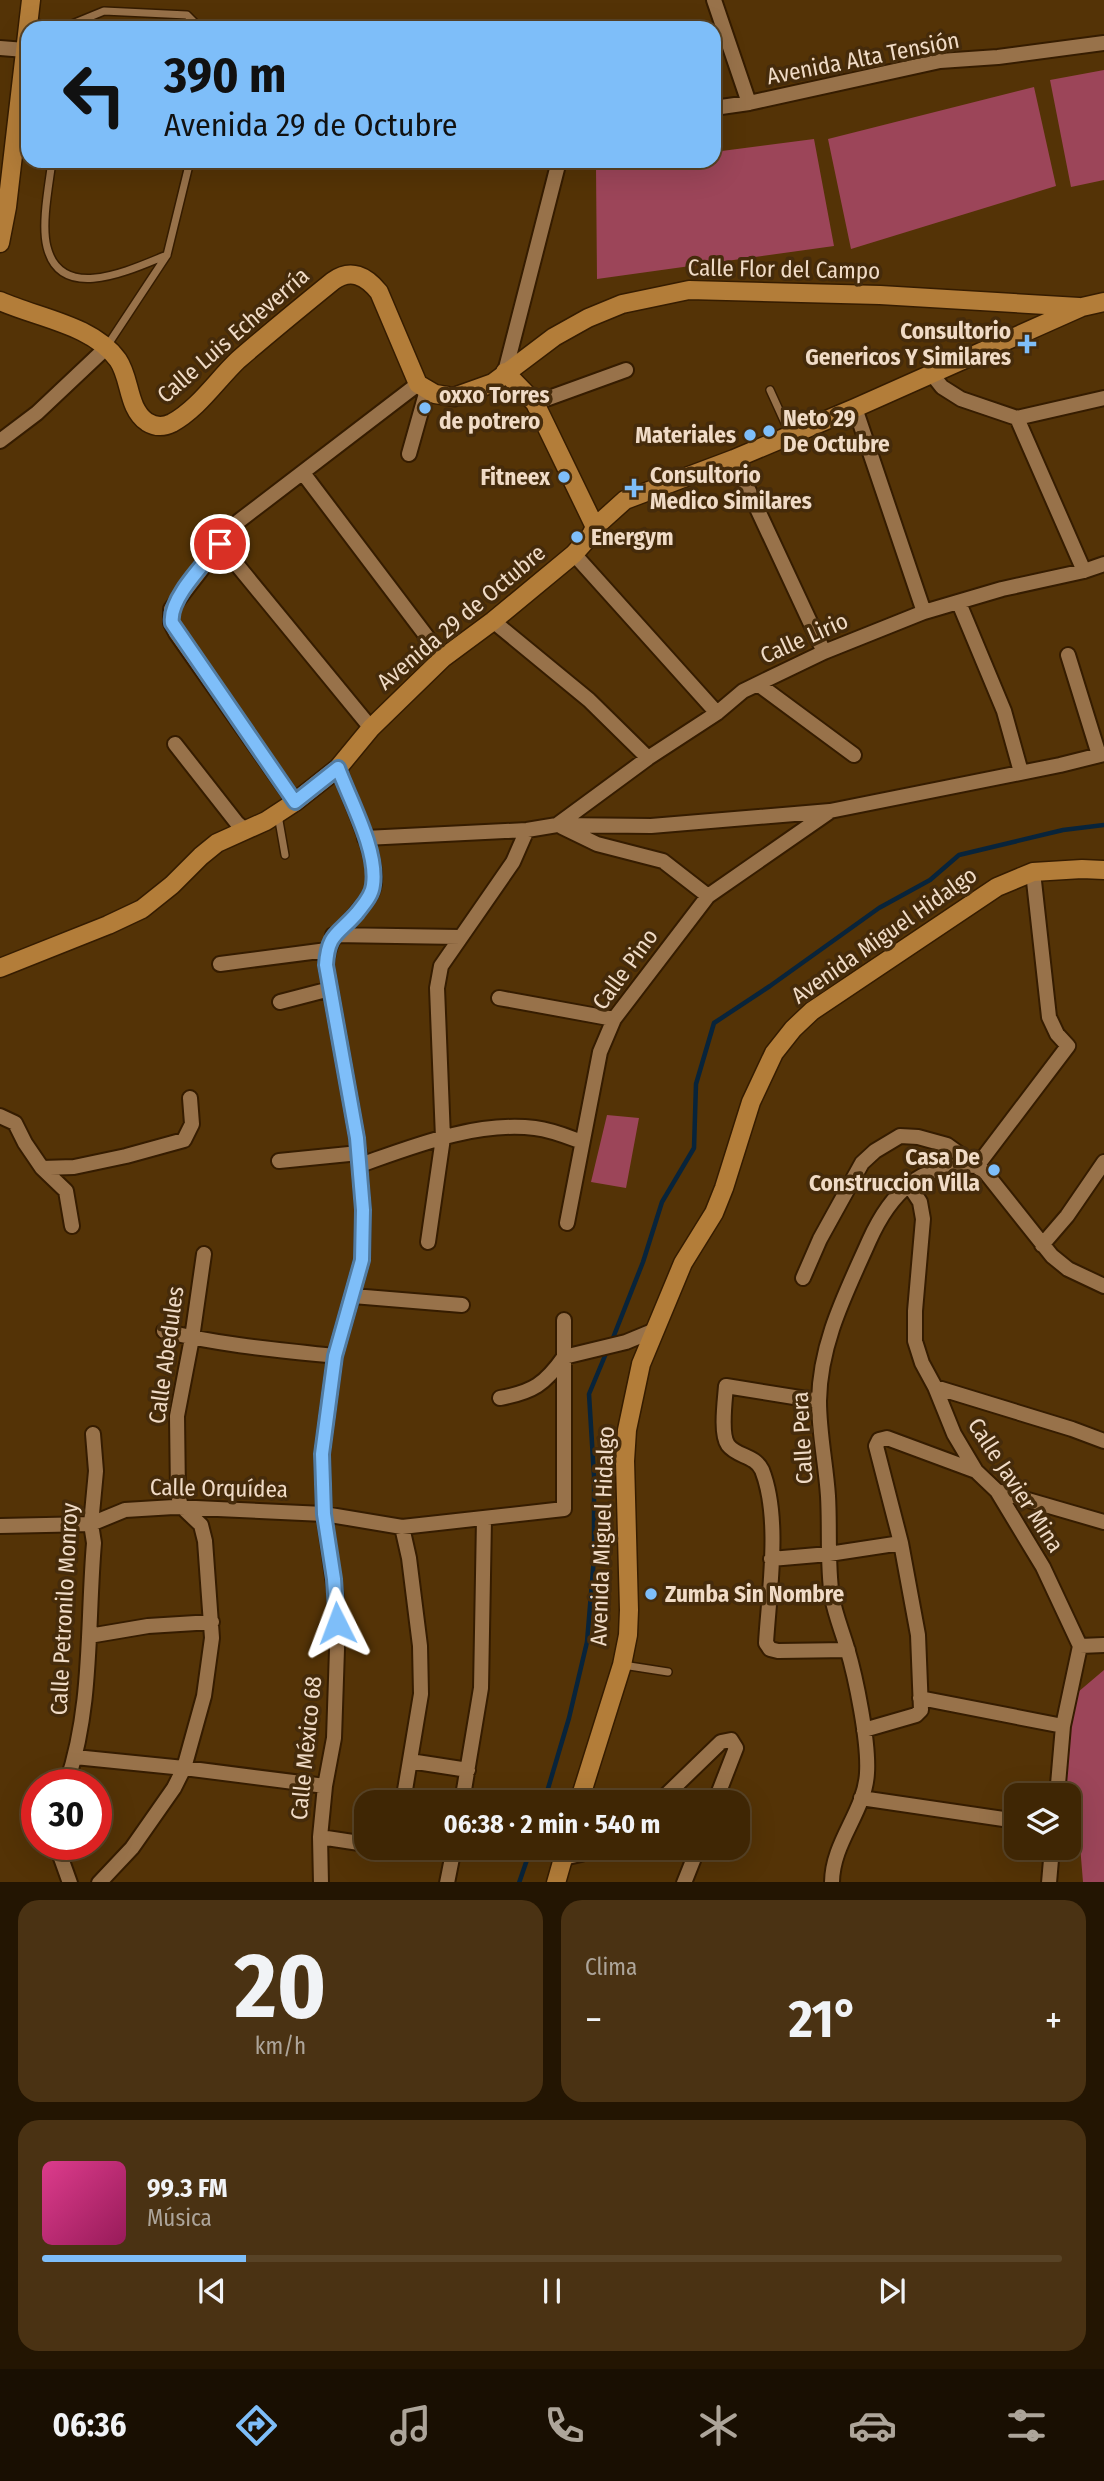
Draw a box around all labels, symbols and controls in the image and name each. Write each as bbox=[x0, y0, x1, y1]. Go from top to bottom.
street label: Avenida Alta Tensión bbox=[764, 26, 962, 90]
text: 390 m bbox=[164, 46, 286, 105]
icon: left bbox=[49, 49, 140, 140]
text: Avenida 29 de Octubre bbox=[164, 106, 458, 144]
street label: Calle Flor del Campo bbox=[687, 253, 881, 285]
street label: Calle Luis Echeverría bbox=[151, 261, 315, 409]
place label: Consultorio Genericos Y Similares bbox=[805, 317, 1011, 371]
marker: Consultorio Genericos Y Similares bbox=[1017, 334, 1037, 354]
place label: oxxo Torres de potrero bbox=[439, 381, 550, 435]
marker: oxxo Torres de potrero bbox=[417, 400, 433, 416]
place label: Neto 29 De Octubre bbox=[783, 404, 890, 458]
place label: Materiales bbox=[635, 421, 736, 449]
marker: Neto 29 De Octubre bbox=[761, 423, 777, 439]
marker: Materiales bbox=[742, 427, 758, 443]
place label: Consultorio Medico Similares bbox=[650, 461, 812, 515]
place label: Fitneex bbox=[480, 463, 551, 491]
marker: Fitneex bbox=[556, 469, 572, 485]
marker: Consultorio Medico Similares bbox=[624, 478, 644, 498]
pin bbox=[190, 514, 250, 574]
place label: Energym bbox=[591, 523, 674, 551]
icon: arrive bbox=[201, 525, 239, 563]
marker: Energym bbox=[569, 529, 585, 545]
street label: Avenida 29 de Octubre bbox=[371, 538, 551, 696]
street label: Calle Lirio bbox=[756, 606, 852, 670]
street label: Avenida Miguel Hidalgo bbox=[786, 860, 982, 1010]
street label: Calle Pino bbox=[586, 923, 664, 1015]
place label: Casa De Construccion Villa bbox=[809, 1143, 980, 1197]
marker: Casa De Construccion Villa bbox=[986, 1162, 1002, 1178]
street label: Calle Abedules bbox=[142, 1284, 190, 1426]
street label: Calle Pera bbox=[786, 1391, 818, 1485]
street label: Calle Javier Mina bbox=[962, 1412, 1070, 1558]
street label: Avenida Miguel Hidalgo bbox=[584, 1426, 620, 1646]
street label: Calle Orquídea bbox=[150, 1473, 288, 1503]
street label: Calle Petronilo Monroy bbox=[44, 1501, 84, 1716]
place label: Zumba Sin Nombre bbox=[665, 1580, 845, 1608]
position arrow bbox=[300, 1586, 374, 1660]
marker: Zumba Sin Nombre bbox=[643, 1586, 659, 1602]
street label: Calle México 68 bbox=[285, 1675, 327, 1821]
speed limit sign: 30 bbox=[21, 1769, 112, 1860]
map controls bbox=[1004, 1783, 1081, 1860]
button: layers bbox=[1004, 1783, 1081, 1860]
text: 06:38 · 2 min · 540 m bbox=[444, 1809, 660, 1840]
text: 20 bbox=[235, 1932, 326, 2041]
text: Clima bbox=[585, 1953, 637, 1981]
text: 21° bbox=[789, 1988, 858, 2051]
text: − bbox=[585, 1997, 602, 2043]
text: + bbox=[1045, 1997, 1062, 2043]
text: km/h bbox=[255, 2032, 306, 2060]
text: 99.3 FM bbox=[147, 2173, 227, 2204]
text: Música bbox=[147, 2204, 212, 2232]
icon: previous bbox=[193, 2272, 231, 2310]
icon: pause bbox=[533, 2272, 571, 2310]
icon: next bbox=[873, 2272, 911, 2310]
icon: directions bbox=[232, 2401, 281, 2450]
icon: music bbox=[386, 2401, 435, 2450]
icon: phone bbox=[540, 2401, 589, 2450]
icon: climate bbox=[694, 2401, 743, 2450]
icon: car bbox=[848, 2401, 897, 2450]
icon: filters bbox=[1002, 2401, 1051, 2450]
text: 06:36 bbox=[53, 2406, 126, 2444]

